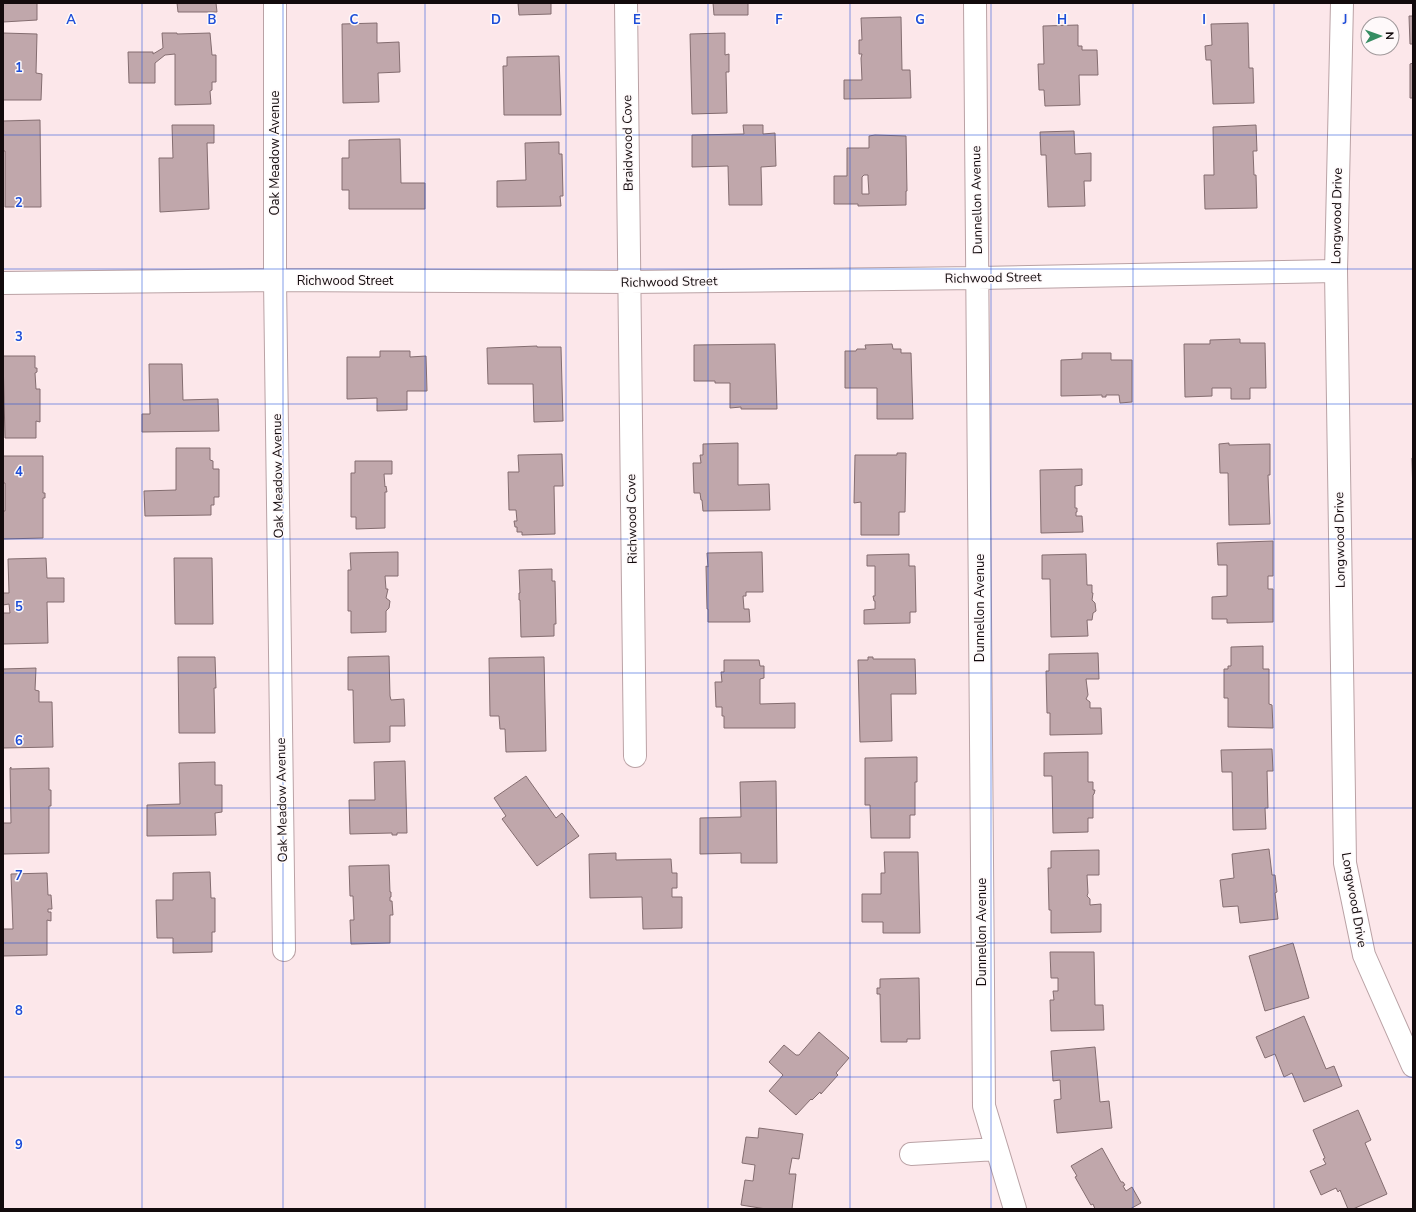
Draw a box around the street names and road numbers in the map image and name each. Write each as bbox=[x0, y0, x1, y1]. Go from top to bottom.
street label: Oak Meadow Avenue bbox=[266, 90, 284, 215]
street label: Braidwood Cove bbox=[618, 95, 638, 191]
street label: Dunnellon Avenue bbox=[967, 146, 987, 254]
street label: Longwood Drive bbox=[1327, 168, 1347, 264]
street label: Richwood Street bbox=[944, 268, 1042, 288]
street label: Richwood Street bbox=[297, 272, 394, 290]
street label: Richwood Street bbox=[620, 272, 718, 292]
street label: Oak Meadow Avenue bbox=[268, 413, 288, 539]
street label: Richwood Cove bbox=[622, 474, 642, 564]
street label: Longwood Drive bbox=[1330, 492, 1350, 588]
street label: Dunnellon Avenue bbox=[971, 554, 989, 662]
street label: Oak Meadow Avenue bbox=[272, 737, 292, 863]
street label: Longwood Drive bbox=[1337, 851, 1371, 949]
street label: Dunnellon Avenue bbox=[973, 878, 991, 986]

